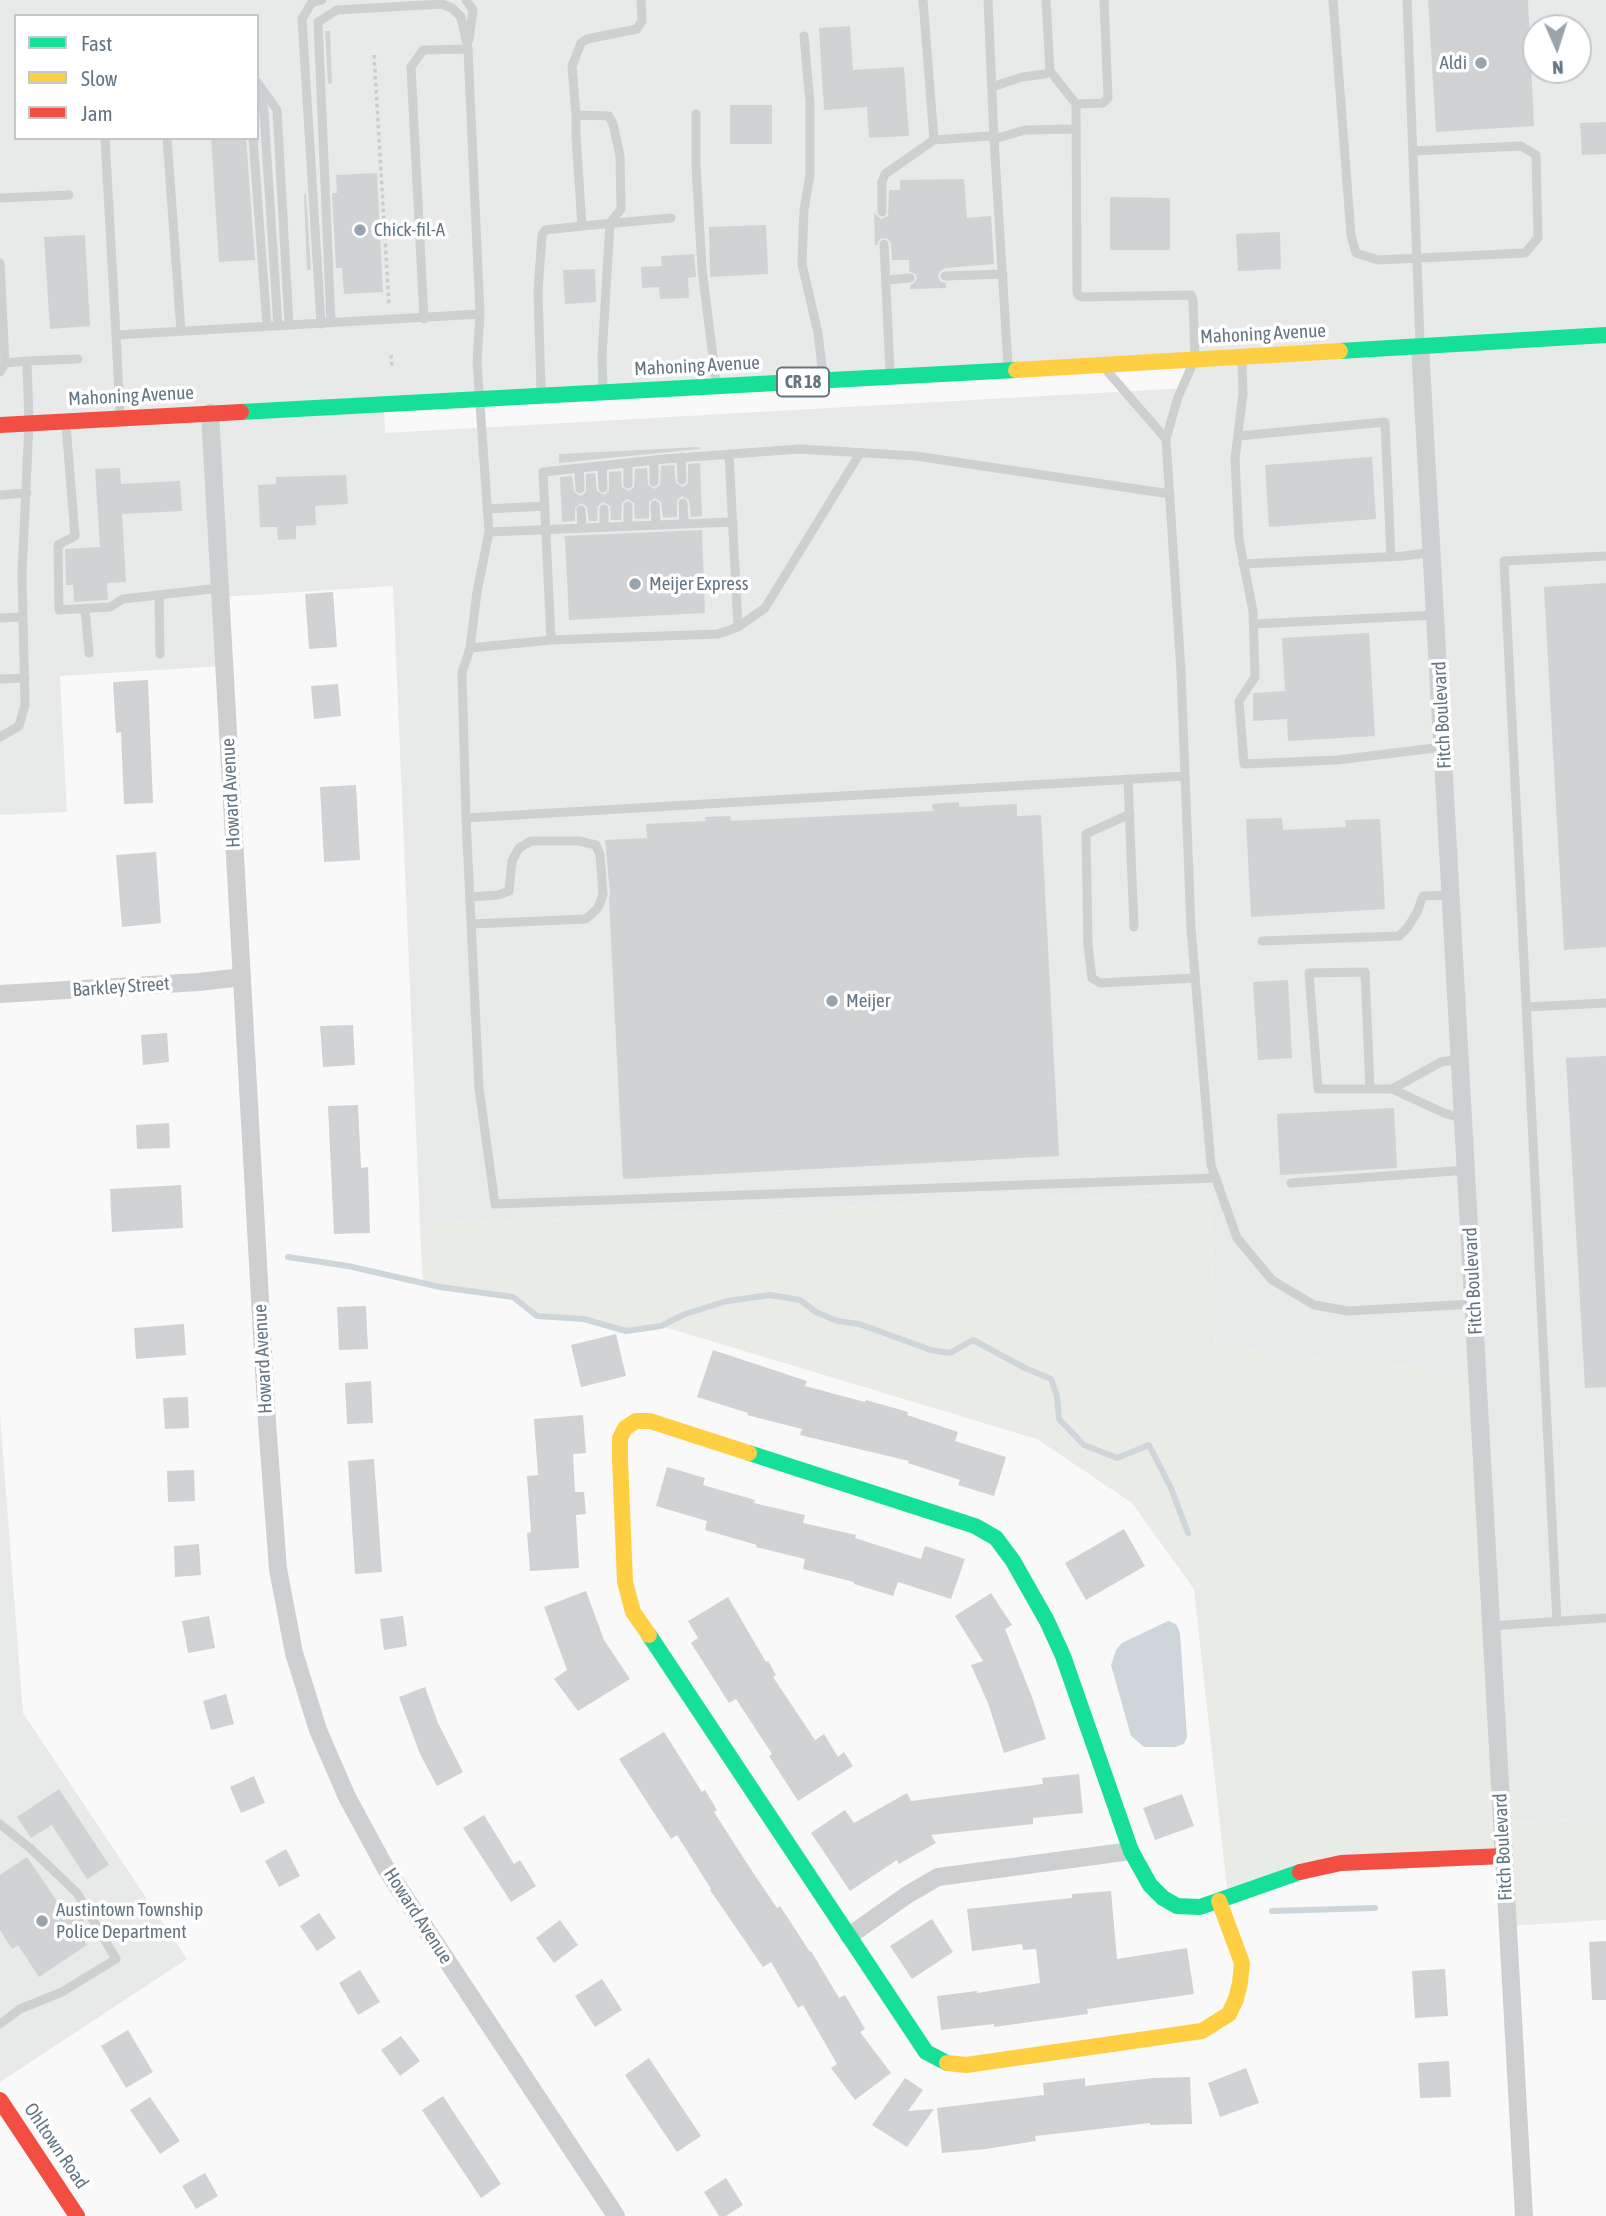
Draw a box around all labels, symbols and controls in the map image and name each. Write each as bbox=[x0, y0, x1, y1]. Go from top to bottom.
legend bbox=[14, 14, 259, 140]
north arrow bbox=[1522, 14, 1592, 84]
text: Fast bbox=[81, 31, 112, 55]
place label: Aldi bbox=[1439, 52, 1467, 74]
marker: Aldi bbox=[1473, 55, 1489, 71]
text: N bbox=[1552, 57, 1564, 79]
text: Slow bbox=[81, 66, 117, 90]
text: Jam bbox=[81, 101, 113, 125]
place label: Chick-fil-A bbox=[374, 219, 445, 241]
marker: Chick-fil-A bbox=[352, 222, 368, 238]
street label: Mahoning Avenue bbox=[1200, 319, 1326, 349]
street label: Mahoning Avenue bbox=[634, 351, 760, 381]
road number: CR 18 bbox=[777, 368, 829, 396]
street label: Mahoning Avenue bbox=[68, 381, 194, 411]
place label: Meijer Express bbox=[649, 573, 748, 595]
marker: Meijer Express bbox=[627, 576, 643, 592]
street label: Fitch Boulevard bbox=[1428, 661, 1456, 769]
street label: Howard Avenue bbox=[217, 738, 245, 848]
street label: Barkley Street bbox=[72, 972, 170, 1002]
place label: Meijer bbox=[846, 990, 890, 1012]
marker: Meijer bbox=[824, 993, 840, 1009]
street label: Fitch Boulevard bbox=[1459, 1227, 1487, 1335]
street label: Howard Avenue bbox=[249, 1304, 277, 1414]
street label: Fitch Boulevard bbox=[1489, 1793, 1517, 1901]
street label: Howard Avenue bbox=[379, 1864, 457, 1968]
place label: Austintown Township Police Department bbox=[56, 1899, 203, 1943]
marker: Austintown Township Police Department bbox=[34, 1913, 50, 1929]
street label: Ohltown Road bbox=[19, 2099, 93, 2193]

